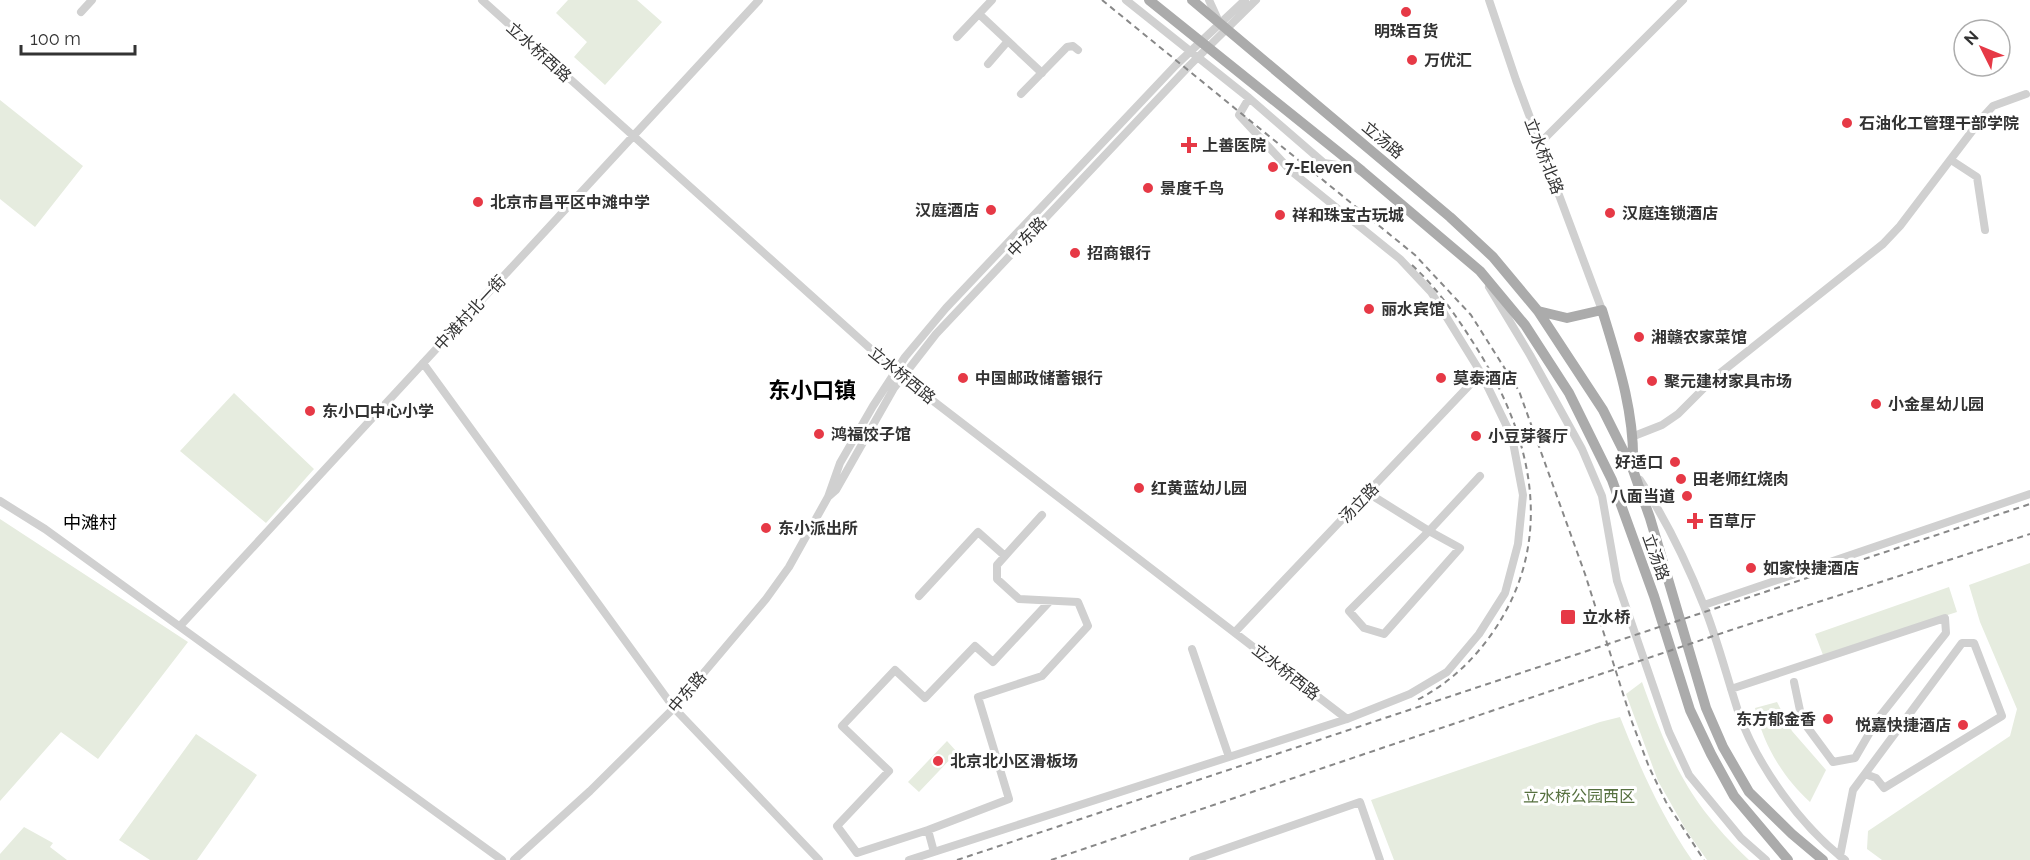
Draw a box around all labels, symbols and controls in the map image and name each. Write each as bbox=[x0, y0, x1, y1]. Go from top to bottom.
marker: 明珠百货 bbox=[1399, 5, 1413, 19]
scale bar bbox=[21, 18, 135, 56]
street label: 立水桥西路 bbox=[503, 18, 575, 86]
north arrow bbox=[1952, 18, 2012, 78]
place label: 明珠百货 bbox=[1374, 22, 1438, 41]
text: N bbox=[1960, 27, 1983, 49]
text: 100 m bbox=[30, 28, 81, 49]
place label: 万优汇 bbox=[1424, 51, 1472, 70]
marker: 万优汇 bbox=[1405, 53, 1419, 67]
place label: 石油化工管理干部学院 bbox=[1859, 114, 2019, 133]
street label: 立水桥北路 bbox=[1521, 115, 1567, 197]
marker: 石油化工管理干部学院 bbox=[1840, 116, 1854, 130]
street label: 立汤路 bbox=[1359, 117, 1407, 163]
marker: 上善医院 bbox=[1180, 136, 1198, 154]
place label: 上善医院 bbox=[1202, 136, 1266, 155]
place label: 7-Eleven bbox=[1285, 158, 1352, 177]
marker: 7-Eleven bbox=[1266, 160, 1280, 174]
place label: 景度千鸟 bbox=[1160, 179, 1224, 198]
marker: 景度千鸟 bbox=[1141, 181, 1155, 195]
place label: 北京市昌平区中滩中学 bbox=[490, 193, 650, 212]
marker: 北京市昌平区中滩中学 bbox=[471, 195, 485, 209]
place label: 汉庭酒店 bbox=[915, 201, 979, 220]
marker: 汉庭酒店 bbox=[984, 203, 998, 217]
place label: 汉庭连锁酒店 bbox=[1622, 204, 1718, 223]
place label: 祥和珠宝古玩城 bbox=[1292, 206, 1404, 225]
marker: 汉庭连锁酒店 bbox=[1603, 206, 1617, 220]
marker: 祥和珠宝古玩城 bbox=[1273, 208, 1287, 222]
street label: 中东路 bbox=[1003, 213, 1051, 261]
place label: 招商银行 bbox=[1087, 244, 1151, 263]
marker: 招商银行 bbox=[1068, 246, 1082, 260]
street label: 中滩村北一街 bbox=[430, 271, 510, 355]
place label: 丽水宾馆 bbox=[1381, 300, 1445, 319]
marker: 丽水宾馆 bbox=[1362, 302, 1376, 316]
place label: 湘赣农家菜馆 bbox=[1651, 328, 1747, 347]
marker: 湘赣农家菜馆 bbox=[1632, 330, 1646, 344]
street label: 立水桥西路 bbox=[865, 342, 939, 408]
place label: 中国邮政储蓄银行 bbox=[975, 369, 1103, 388]
place label: 莫泰酒店 bbox=[1453, 369, 1517, 388]
marker: 中国邮政储蓄银行 bbox=[956, 371, 970, 385]
marker: 莫泰酒店 bbox=[1434, 371, 1448, 385]
place label: 聚元建材家具市场 bbox=[1664, 372, 1792, 391]
marker: 聚元建材家具市场 bbox=[1645, 374, 1659, 388]
district label: 东小口镇 bbox=[768, 377, 856, 403]
place label: 小金星幼儿园 bbox=[1888, 395, 1984, 414]
marker: 小金星幼儿园 bbox=[1869, 397, 1883, 411]
place label: 东小口中心小学 bbox=[322, 402, 434, 421]
marker: 东小口中心小学 bbox=[303, 404, 317, 418]
place label: 鸿福饺子馆 bbox=[831, 425, 911, 444]
marker: 鸿福饺子馆 bbox=[812, 427, 826, 441]
place label: 小豆芽餐厅 bbox=[1488, 427, 1568, 446]
marker: 小豆芽餐厅 bbox=[1469, 429, 1483, 443]
place label: 好适口 bbox=[1615, 453, 1663, 472]
marker: 好适口 bbox=[1668, 455, 1682, 469]
place label: 田老师红烧肉 bbox=[1693, 470, 1789, 489]
marker: 田老师红烧肉 bbox=[1674, 472, 1688, 486]
place label: 红黄蓝幼儿园 bbox=[1151, 479, 1247, 498]
street label: 汤立路 bbox=[1335, 479, 1383, 527]
marker: 红黄蓝幼儿园 bbox=[1132, 481, 1146, 495]
place label: 八面当道 bbox=[1611, 487, 1675, 506]
marker: 八面当道 bbox=[1680, 489, 1694, 503]
district label: 中滩村 bbox=[63, 512, 117, 533]
marker: 百草厅 bbox=[1686, 512, 1704, 530]
place label: 百草厅 bbox=[1708, 512, 1756, 531]
place label: 东小派出所 bbox=[778, 519, 858, 538]
marker: 东小派出所 bbox=[759, 521, 773, 535]
street label: 立汤路 bbox=[1639, 531, 1673, 583]
place label: 如家快捷酒店 bbox=[1763, 559, 1859, 578]
marker: 如家快捷酒店 bbox=[1744, 561, 1758, 575]
marker: 立水桥 bbox=[1559, 608, 1577, 626]
place label: 立水桥 bbox=[1582, 608, 1631, 627]
street label: 立水桥西路 bbox=[1249, 640, 1323, 704]
street label: 中东路 bbox=[664, 668, 710, 716]
place label: 东方郁金香 bbox=[1736, 710, 1816, 729]
marker: 东方郁金香 bbox=[1821, 712, 1835, 726]
place label: 悦嘉快捷酒店 bbox=[1855, 716, 1951, 735]
marker: 悦嘉快捷酒店 bbox=[1956, 718, 1970, 732]
place label: 北京北小区滑板场 bbox=[950, 752, 1078, 771]
marker: 北京北小区滑板场 bbox=[931, 754, 945, 768]
park label: 立水桥公园西区 bbox=[1523, 787, 1635, 806]

